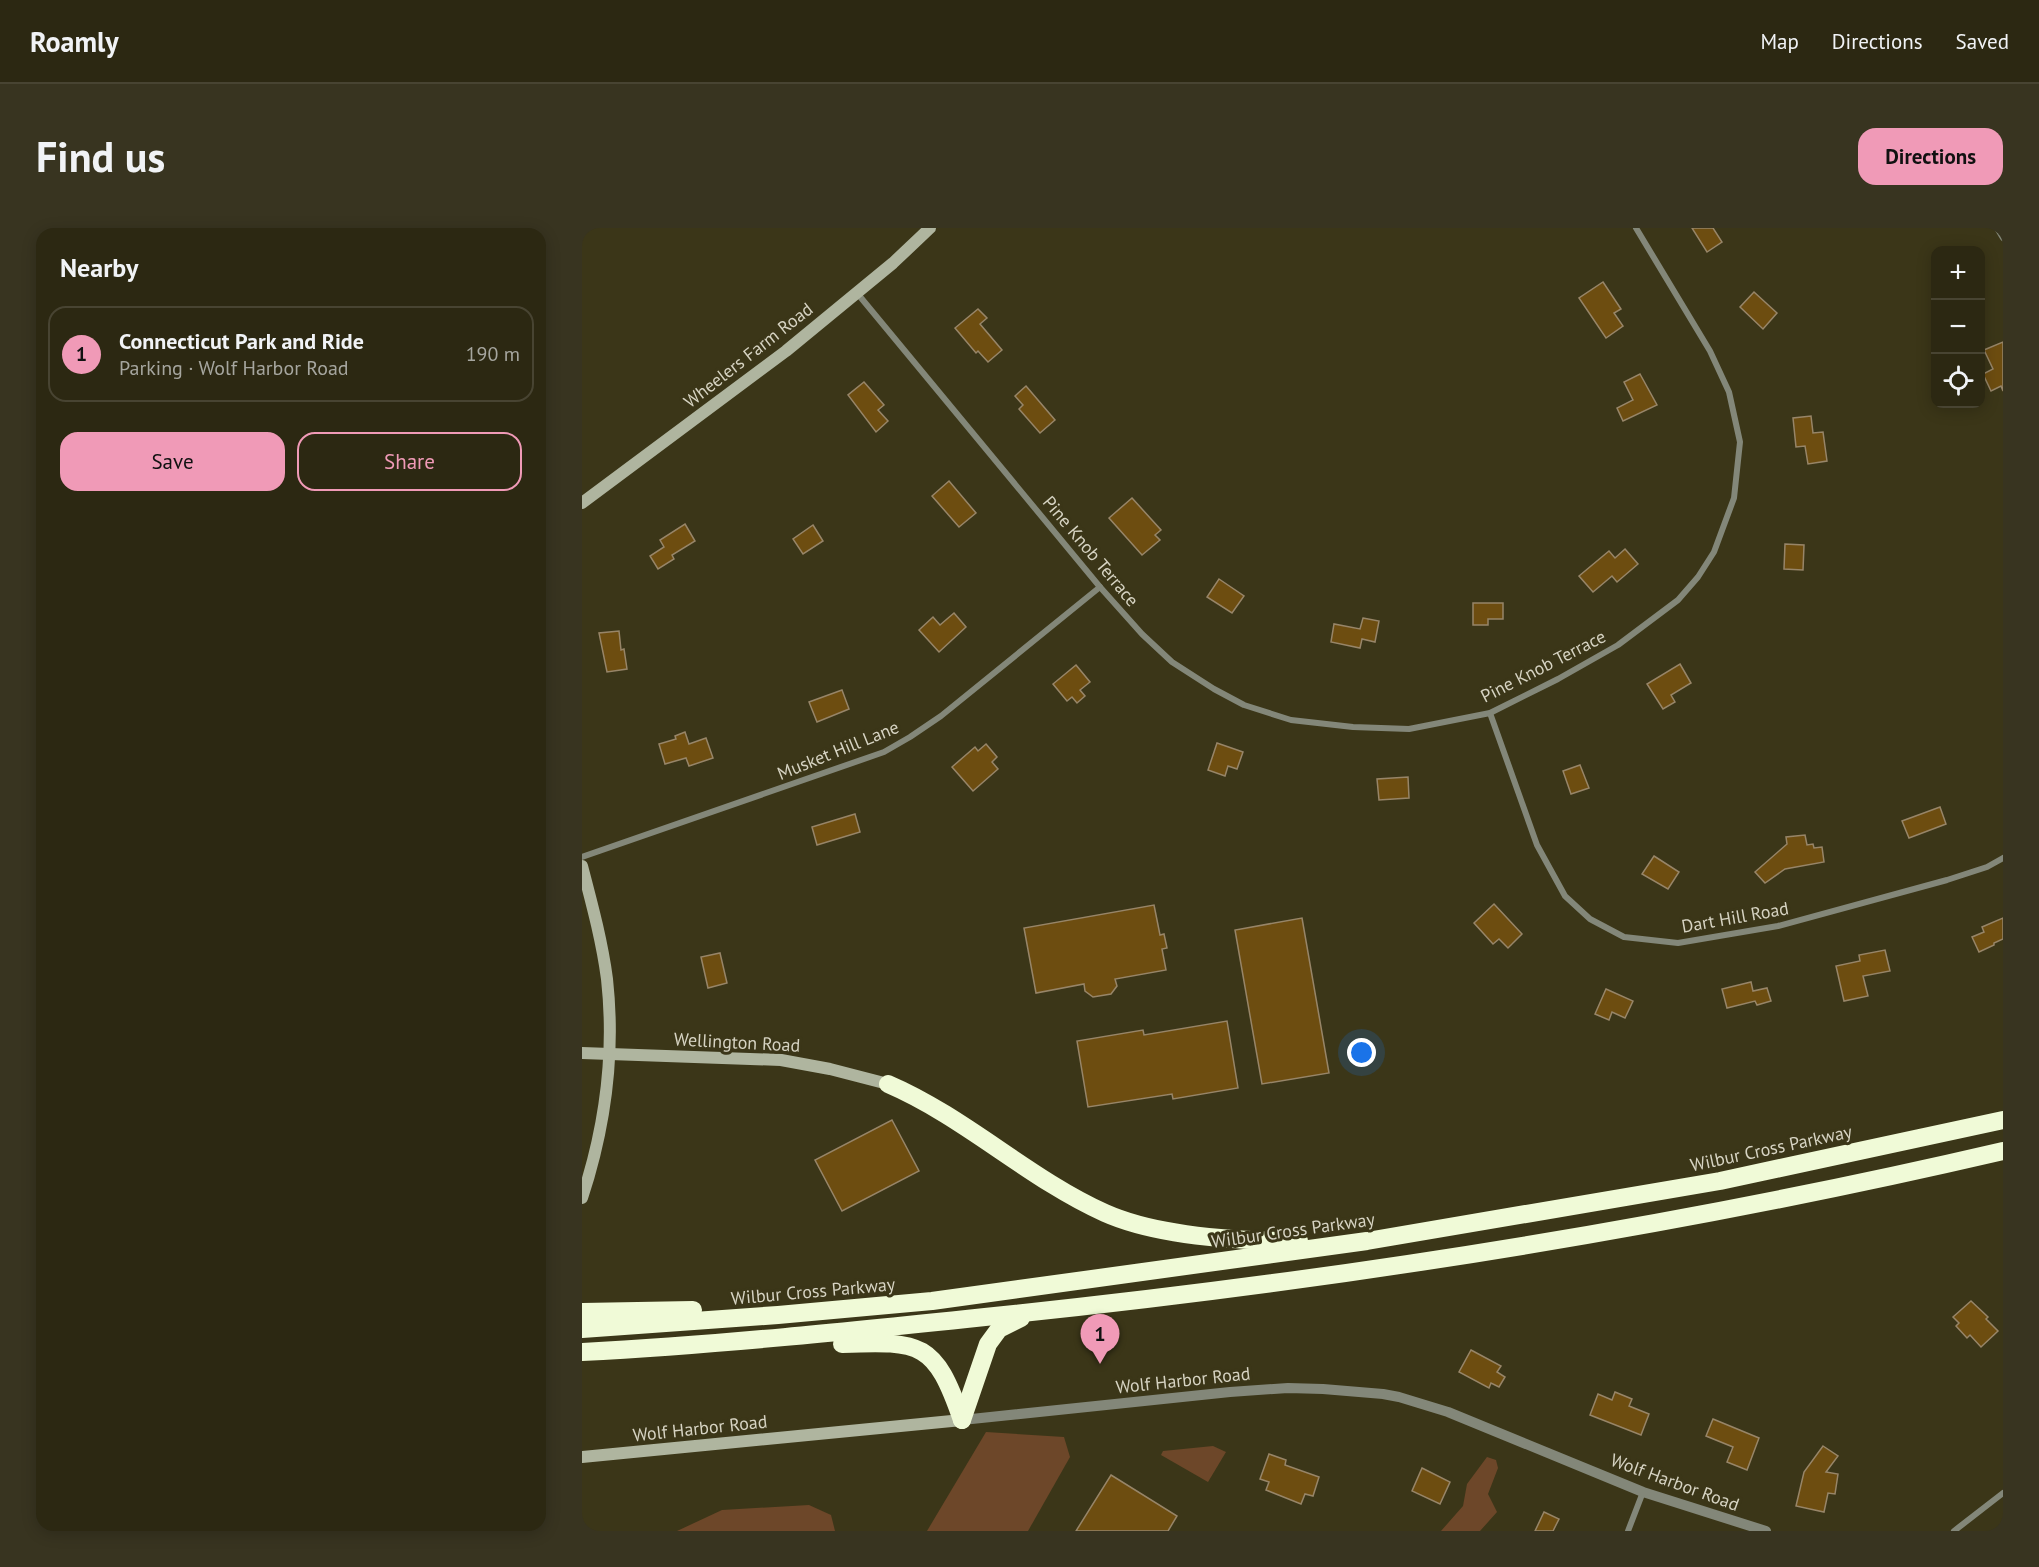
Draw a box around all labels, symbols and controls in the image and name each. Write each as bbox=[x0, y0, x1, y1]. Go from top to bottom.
text: Roamly bbox=[30, 23, 119, 60]
text: Map bbox=[1760, 28, 1799, 55]
text: Directions bbox=[1832, 28, 1923, 55]
text: Saved bbox=[1956, 28, 2009, 55]
button: Directions bbox=[1858, 128, 2003, 185]
text: Find us bbox=[36, 129, 165, 184]
map controls bbox=[1931, 246, 1985, 408]
button: + bbox=[1931, 246, 1985, 300]
text: Nearby bbox=[60, 251, 138, 284]
street label: Wheelers Farm Road bbox=[679, 297, 817, 413]
button: − bbox=[1931, 300, 1985, 354]
text: Connecticut Park and Ride bbox=[119, 327, 364, 355]
text: 1 bbox=[76, 341, 87, 367]
text: 190 m bbox=[466, 341, 520, 367]
button: locate bbox=[1931, 354, 1985, 408]
text: Parking · Wolf Harbor Road bbox=[119, 355, 349, 381]
button: Save bbox=[60, 432, 285, 491]
button: Share bbox=[297, 432, 522, 491]
street label: Pine Knob Terrace bbox=[1038, 491, 1144, 611]
street label: Pine Knob Terrace bbox=[1477, 625, 1609, 707]
street label: Musket Hill Lane bbox=[774, 715, 902, 785]
street label: Dart Hill Road bbox=[1680, 896, 1790, 938]
street label: Wellington Road bbox=[673, 1027, 801, 1057]
your location bbox=[1347, 1038, 1376, 1067]
street label: Wilbur Cross Parkway bbox=[1688, 1120, 1855, 1176]
street label: Wilbur Cross Parkway bbox=[1210, 1207, 1377, 1253]
street label: Wilbur Cross Parkway bbox=[730, 1272, 897, 1310]
pin: 1 bbox=[1080, 1314, 1120, 1364]
street label: Wolf Harbor Road bbox=[1115, 1361, 1251, 1399]
street label: Wolf Harbor Road bbox=[632, 1409, 768, 1447]
street label: Wolf Harbor Road bbox=[1608, 1448, 1742, 1516]

